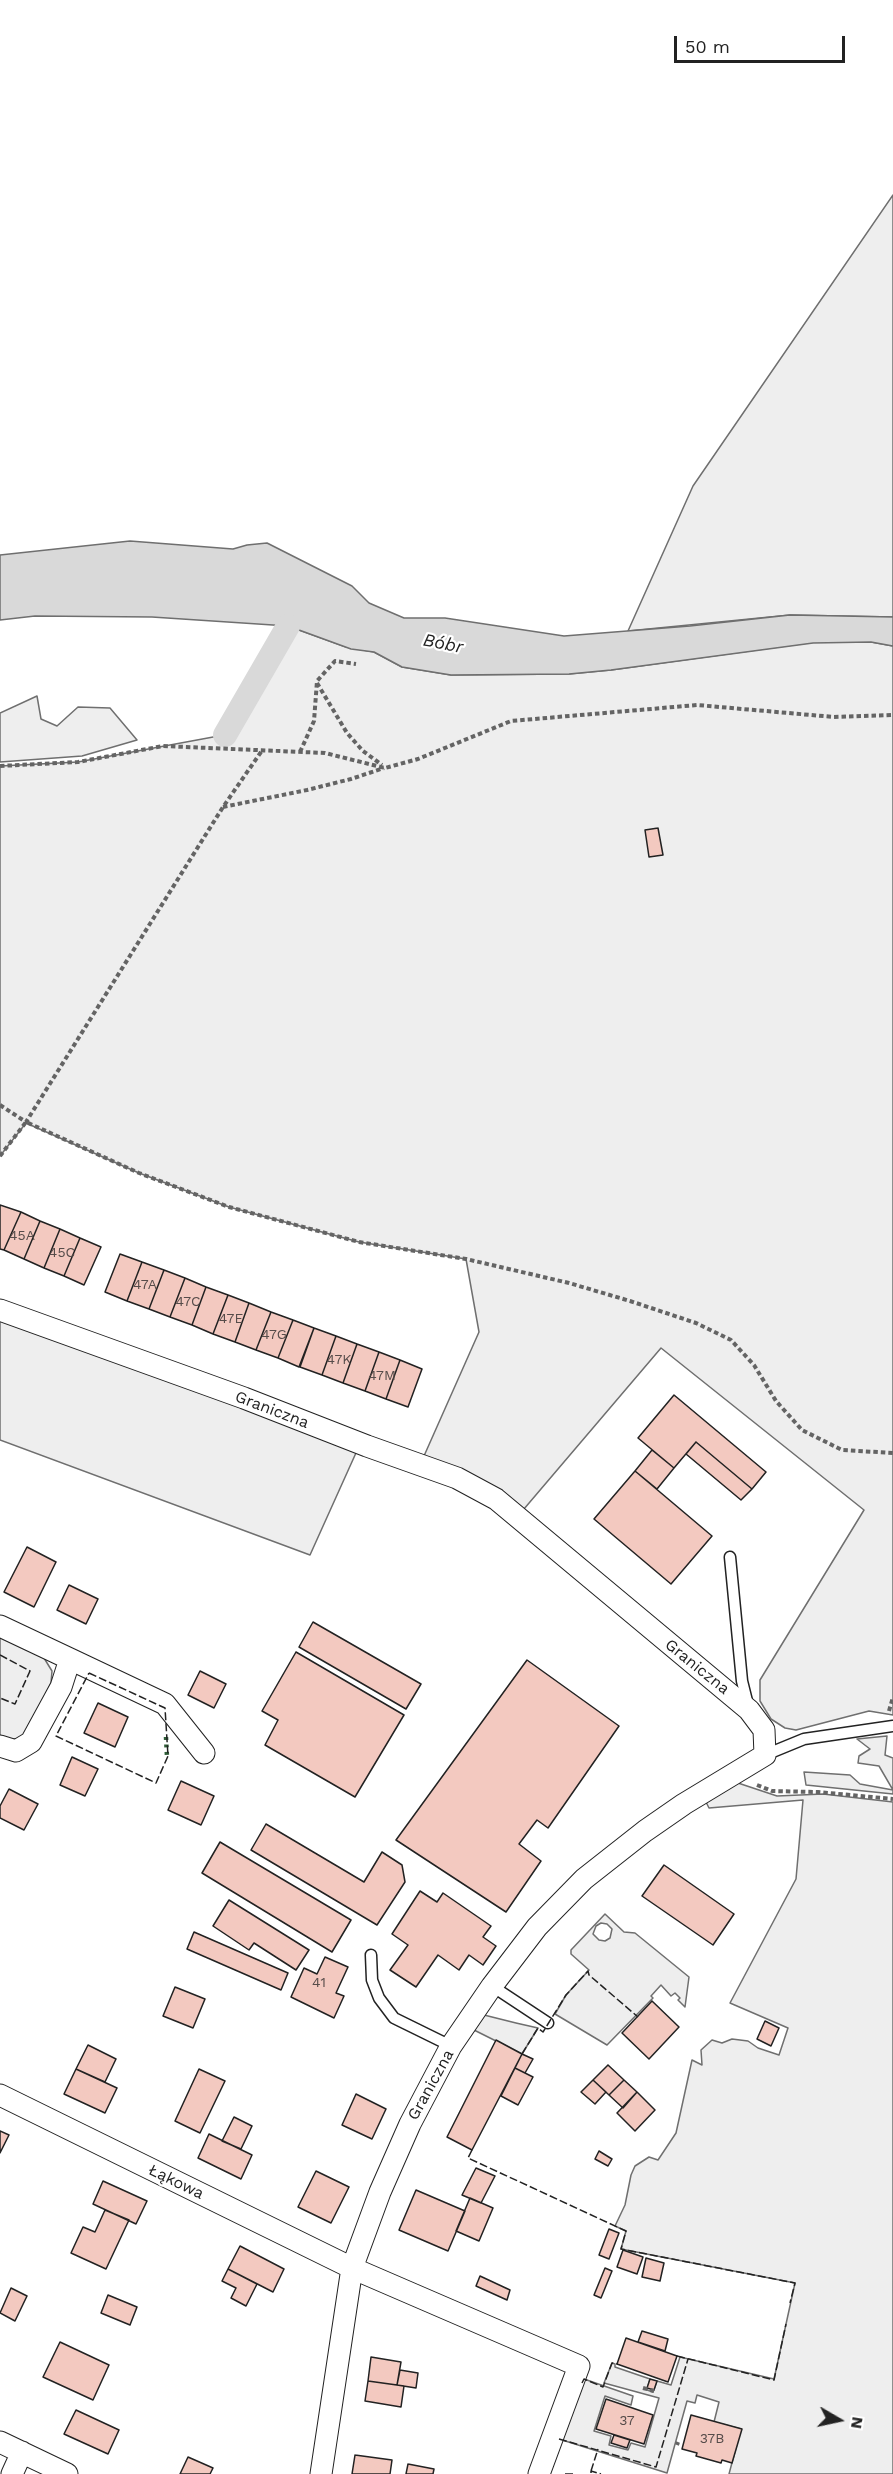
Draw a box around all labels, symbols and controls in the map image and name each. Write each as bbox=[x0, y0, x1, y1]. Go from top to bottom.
scale bar bbox=[677, 24, 848, 62]
text: 50 m bbox=[685, 36, 730, 57]
water label: Bóbr bbox=[421, 630, 465, 658]
house number: 45A bbox=[9, 1228, 35, 1244]
house number: 45C bbox=[49, 1245, 75, 1261]
house number: 47A bbox=[133, 1277, 157, 1293]
house number: 47C bbox=[175, 1294, 201, 1310]
house number: 47E bbox=[219, 1311, 243, 1327]
house number: 47G bbox=[261, 1327, 287, 1343]
house number: 47K bbox=[327, 1352, 351, 1368]
house number: 47M bbox=[368, 1368, 396, 1384]
street label: Graniczna bbox=[232, 1387, 312, 1433]
street label: Graniczna bbox=[661, 1635, 733, 1699]
house number: 41 bbox=[312, 1975, 326, 1991]
street label: Graniczna bbox=[404, 2046, 458, 2124]
street label: Łąkowa bbox=[145, 2160, 207, 2204]
north arrow bbox=[809, 2390, 869, 2450]
house number: 37 bbox=[619, 2413, 635, 2429]
text: N bbox=[847, 2416, 868, 2430]
house number: 37B bbox=[700, 2431, 724, 2447]

